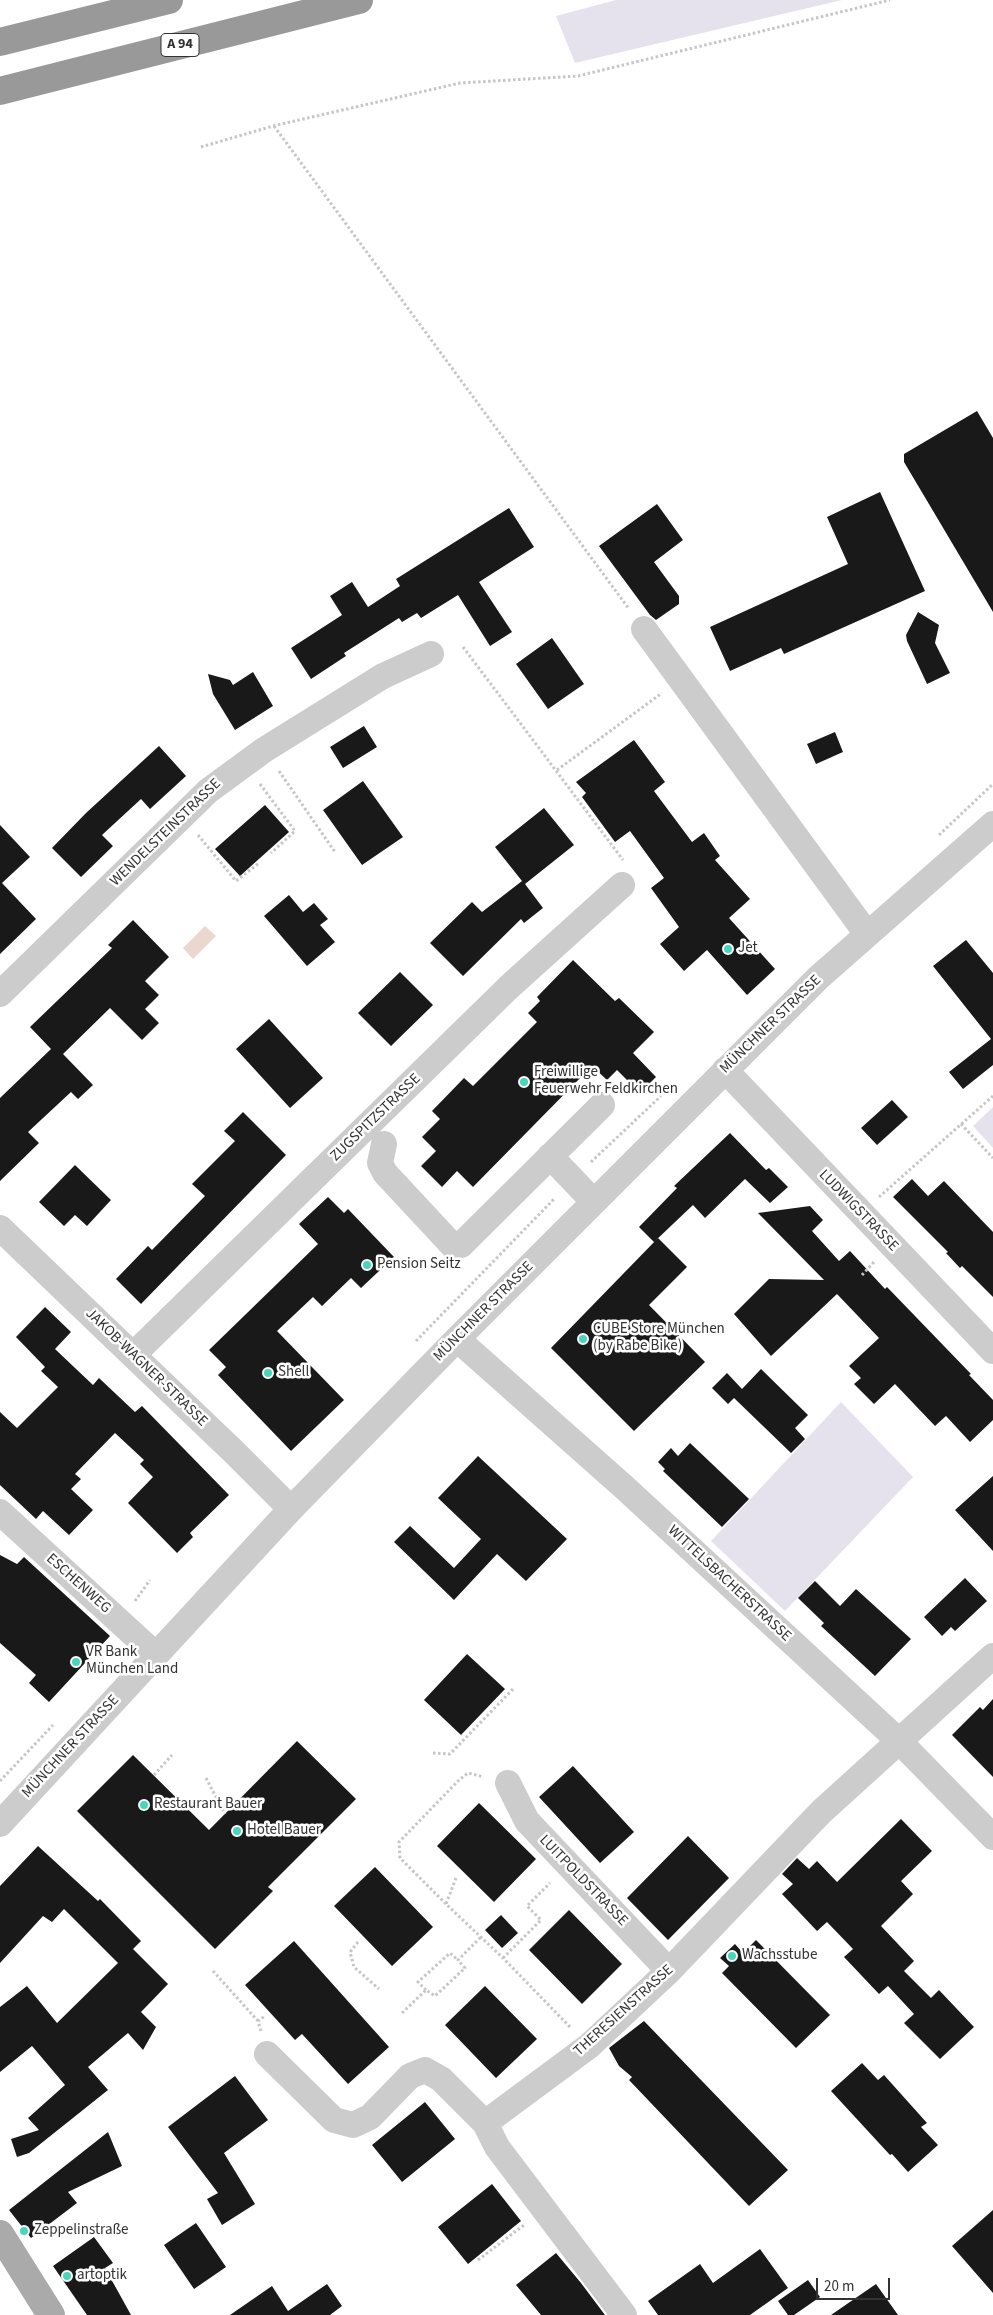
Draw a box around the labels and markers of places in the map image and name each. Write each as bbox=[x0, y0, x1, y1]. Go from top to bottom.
place label: Jet bbox=[738, 940, 758, 958]
marker: Jet bbox=[722, 943, 734, 955]
place label: Freiwillige Feuerwehr Feldkirchen bbox=[534, 1064, 678, 1099]
marker: Freiwillige Feuerwehr Feldkirchen bbox=[518, 1076, 530, 1088]
place label: Pension Seitz bbox=[377, 1256, 461, 1274]
marker: Pension Seitz bbox=[361, 1259, 373, 1271]
place label: CUBE Store München (by Rabe Bike) bbox=[593, 1321, 725, 1356]
marker: CUBE Store München (by Rabe Bike) bbox=[577, 1333, 589, 1345]
place label: Shell bbox=[278, 1364, 309, 1382]
marker: Shell bbox=[262, 1367, 274, 1379]
place label: VR Bank München Land bbox=[86, 1644, 178, 1679]
marker: VR Bank München Land bbox=[70, 1656, 82, 1668]
place label: Restaurant Bauer bbox=[154, 1796, 262, 1814]
marker: Restaurant Bauer bbox=[138, 1799, 150, 1811]
place label: Hotel Bauer bbox=[247, 1822, 321, 1840]
marker: Hotel Bauer bbox=[231, 1825, 243, 1837]
place label: Wachsstube bbox=[742, 1947, 817, 1965]
marker: Wachsstube bbox=[726, 1950, 738, 1962]
place label: Zeppelinstraße bbox=[34, 2222, 129, 2240]
marker: Zeppelinstraße bbox=[18, 2225, 30, 2237]
place label: artoptik bbox=[77, 2267, 127, 2285]
marker: artoptik bbox=[61, 2270, 73, 2282]

